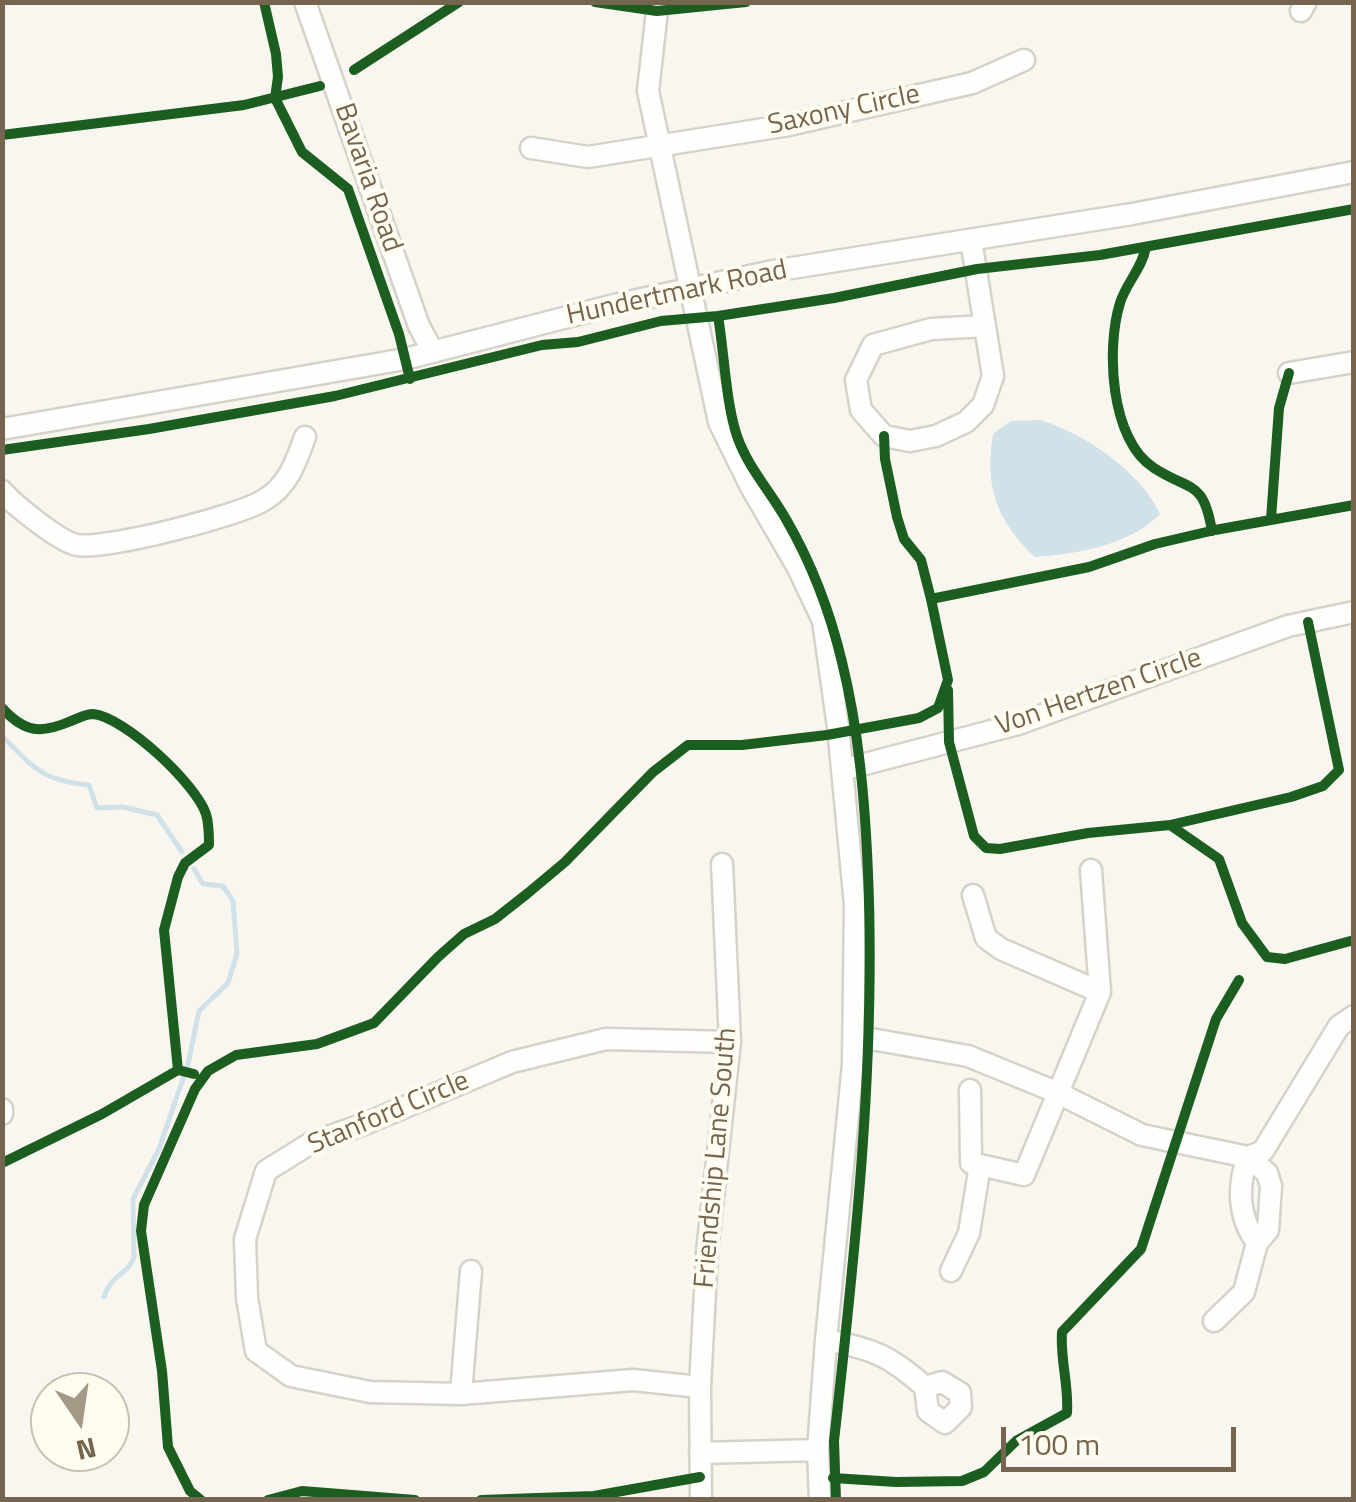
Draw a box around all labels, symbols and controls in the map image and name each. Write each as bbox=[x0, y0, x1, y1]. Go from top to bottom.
street label: Saxony Circle bbox=[765, 79, 923, 143]
street label: Bavaria Road bbox=[326, 99, 408, 257]
street label: Hundertmark Road bbox=[564, 254, 790, 334]
street label: Von Hertzen Circle bbox=[992, 642, 1206, 744]
street label: Friendship Lane South bbox=[689, 1026, 745, 1290]
street label: Stanford Circle bbox=[304, 1065, 474, 1163]
north arrow bbox=[30, 1372, 130, 1472]
scale bar bbox=[1006, 1407, 1241, 1469]
text: 100 m bbox=[1018, 1421, 1100, 1467]
text: N bbox=[72, 1427, 101, 1473]

